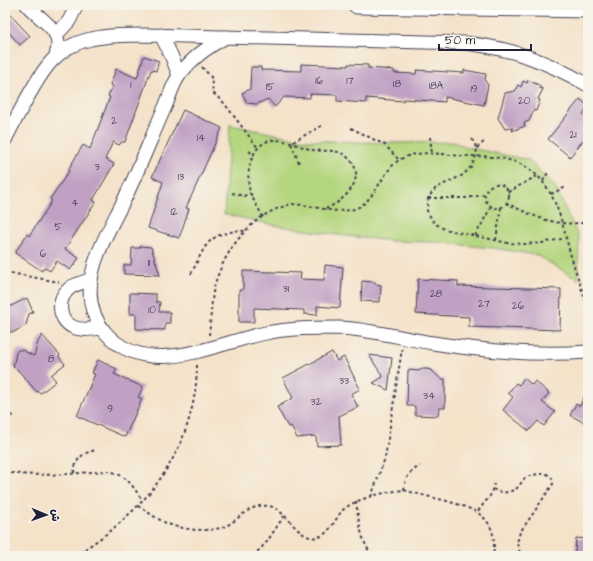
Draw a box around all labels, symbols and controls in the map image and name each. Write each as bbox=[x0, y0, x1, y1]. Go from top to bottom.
scale bar bbox=[439, 26, 531, 52]
text: 50 m bbox=[445, 32, 476, 49]
house number: 16 bbox=[315, 74, 323, 88]
house number: 17 bbox=[346, 74, 354, 88]
house number: 18 bbox=[393, 77, 401, 91]
house number: 1 bbox=[130, 78, 132, 92]
house number: 18A bbox=[429, 79, 444, 93]
house number: 15 bbox=[266, 80, 274, 94]
house number: 19 bbox=[471, 82, 478, 96]
house number: 20 bbox=[518, 94, 530, 108]
house number: 2 bbox=[111, 114, 117, 128]
house number: 21 bbox=[569, 128, 577, 142]
house number: 14 bbox=[197, 131, 205, 145]
house number: 3 bbox=[94, 160, 100, 174]
house number: 13 bbox=[178, 170, 184, 184]
house number: 4 bbox=[72, 196, 79, 210]
house number: 12 bbox=[170, 205, 178, 219]
house number: 5 bbox=[54, 220, 62, 234]
house number: 6 bbox=[40, 247, 47, 261]
house number: 11 bbox=[148, 256, 151, 270]
house number: 31 bbox=[283, 282, 290, 296]
house number: 28 bbox=[430, 287, 443, 301]
house number: 27 bbox=[478, 297, 490, 311]
house number: 26 bbox=[512, 299, 525, 313]
house number: 10 bbox=[148, 303, 156, 317]
house number: 8 bbox=[48, 352, 55, 366]
house number: 33 bbox=[339, 374, 349, 388]
house number: 34 bbox=[423, 389, 435, 403]
house number: 32 bbox=[311, 395, 322, 409]
house number: 9 bbox=[107, 402, 113, 416]
north arrow bbox=[26, 495, 66, 535]
text: ش bbox=[48, 509, 63, 522]

